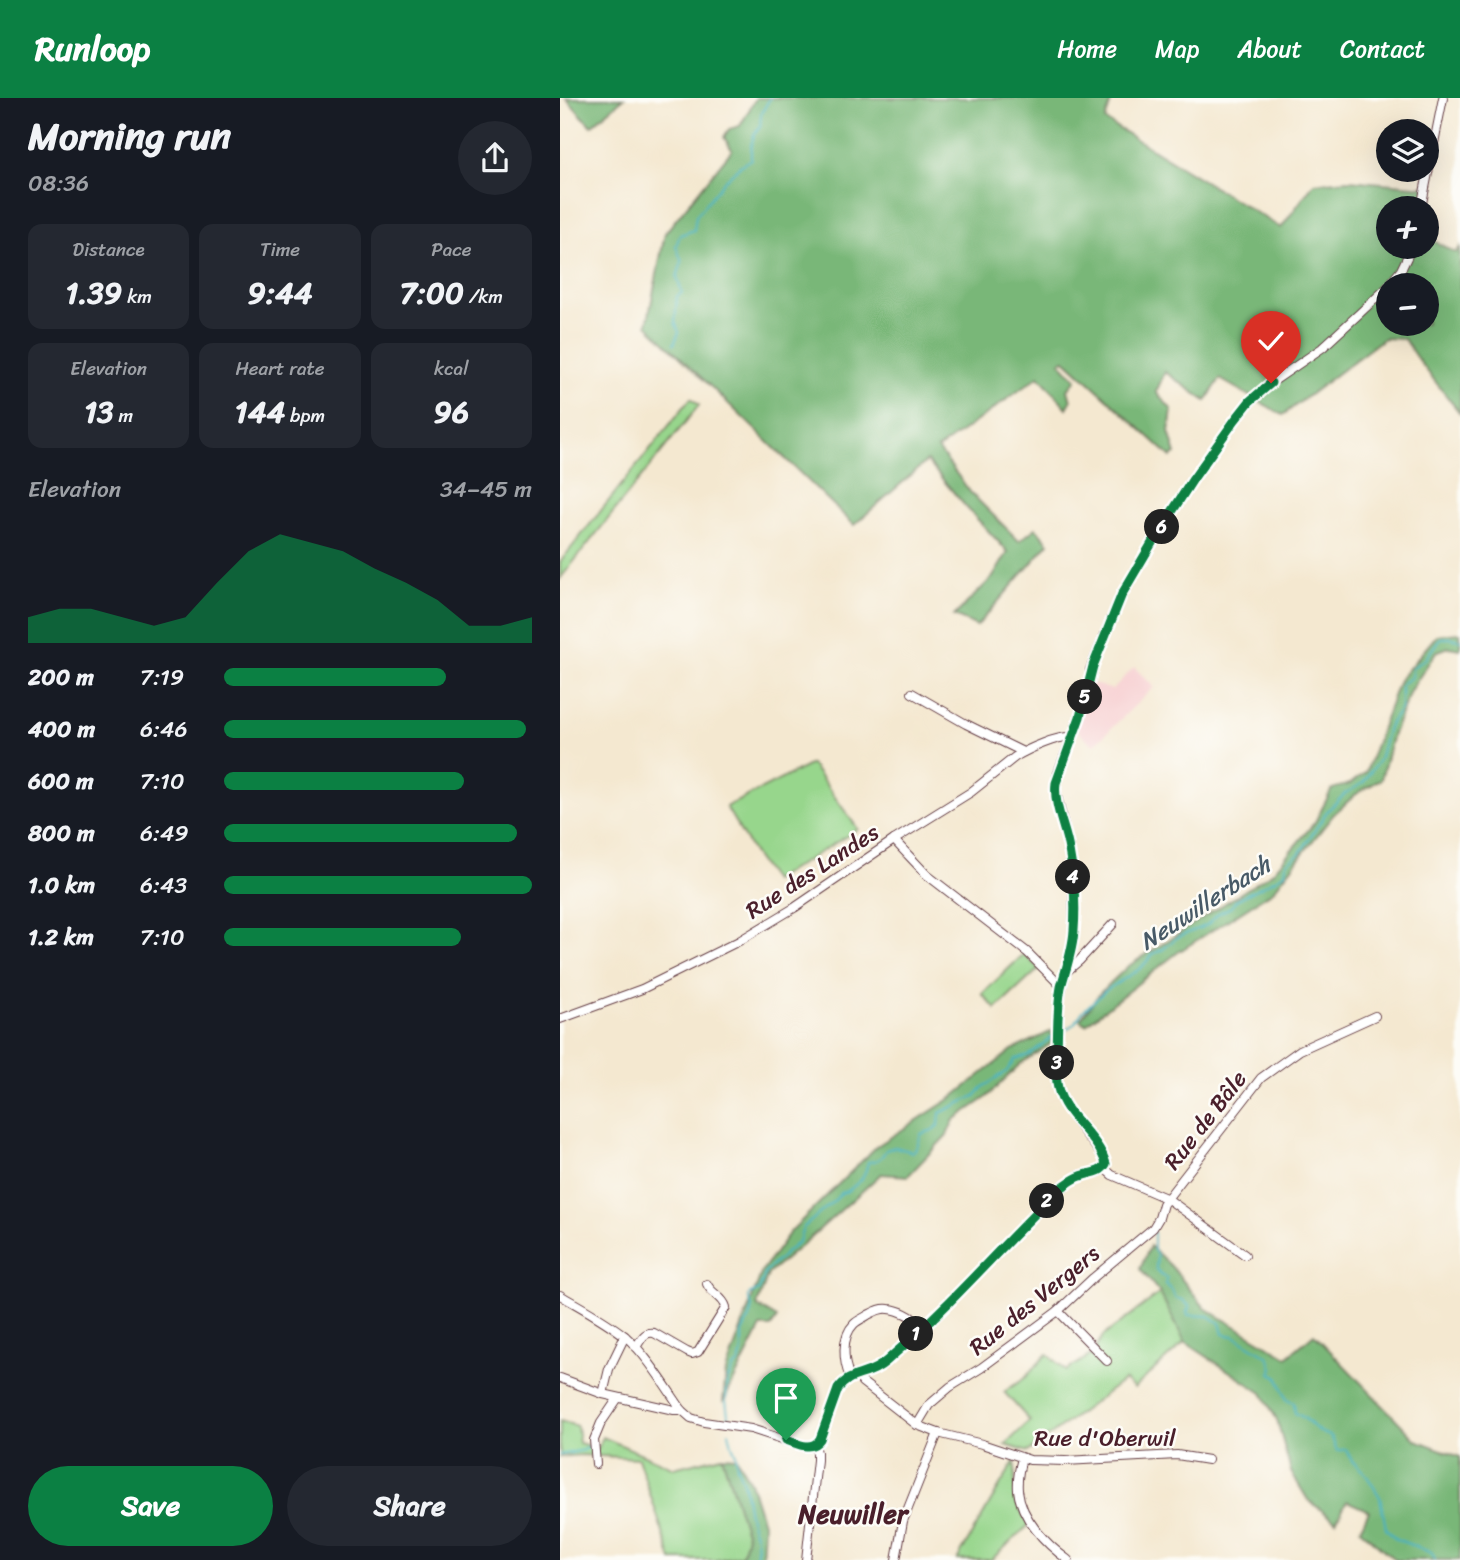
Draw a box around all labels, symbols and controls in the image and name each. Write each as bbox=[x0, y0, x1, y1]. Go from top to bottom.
text: Runloop bbox=[35, 20, 150, 78]
text: Home bbox=[1057, 28, 1117, 70]
text: Map bbox=[1155, 28, 1199, 70]
text: About bbox=[1237, 28, 1302, 70]
text: Contact bbox=[1340, 28, 1425, 70]
text: Morning run bbox=[28, 103, 231, 170]
map controls bbox=[1376, 119, 1439, 336]
button: layers bbox=[1376, 119, 1439, 182]
button: share bbox=[458, 121, 532, 195]
text: 08:36 bbox=[28, 163, 89, 204]
button: + bbox=[1376, 196, 1439, 259]
text: Distance bbox=[73, 233, 145, 266]
text: Time bbox=[260, 233, 300, 266]
text: Pace bbox=[431, 233, 471, 266]
text: 1.39 bbox=[65, 266, 122, 320]
text: 9:44 bbox=[248, 266, 312, 320]
text: 7:00 bbox=[400, 266, 464, 320]
button: − bbox=[1376, 273, 1439, 336]
text: km bbox=[122, 280, 152, 313]
text: /km bbox=[464, 280, 503, 313]
pin bbox=[1241, 311, 1301, 383]
icon: check bbox=[1252, 322, 1290, 360]
text: Elevation bbox=[70, 352, 147, 385]
text: Heart rate bbox=[235, 352, 325, 385]
text: kcal bbox=[434, 352, 469, 385]
text: 13 bbox=[84, 385, 114, 439]
text: 144 bbox=[235, 385, 285, 439]
text: 96 bbox=[434, 385, 469, 439]
text: m bbox=[114, 399, 133, 432]
text: bpm bbox=[285, 399, 325, 432]
text: Elevation bbox=[28, 469, 121, 510]
text: 34–45 m bbox=[440, 469, 532, 510]
pin: 6 bbox=[1144, 510, 1180, 544]
text: 6 bbox=[1156, 510, 1167, 543]
text: 200 m bbox=[28, 657, 94, 698]
text: 7:19 bbox=[140, 657, 184, 698]
pin: 5 bbox=[1068, 680, 1102, 714]
text: 5 bbox=[1079, 680, 1090, 713]
text: 400 m bbox=[28, 709, 95, 750]
text: 6:46 bbox=[140, 709, 187, 750]
text: 600 m bbox=[28, 761, 94, 802]
text: 7:10 bbox=[140, 761, 184, 802]
street label: Rue des Landes bbox=[737, 812, 888, 930]
text: 800 m bbox=[28, 813, 95, 854]
text: 6:49 bbox=[140, 813, 189, 854]
water label: Neuwillerbach bbox=[1131, 843, 1282, 962]
pin: 4 bbox=[1056, 860, 1090, 894]
text: 4 bbox=[1067, 860, 1078, 893]
text: 1.0 km bbox=[28, 865, 95, 906]
text: 6:43 bbox=[140, 865, 187, 906]
text: 1.2 km bbox=[28, 917, 94, 958]
text: 7:10 bbox=[140, 917, 184, 958]
pin: 3 bbox=[1040, 1046, 1074, 1080]
text: 3 bbox=[1051, 1046, 1062, 1079]
street label: Rue de Bâle bbox=[1153, 1061, 1258, 1179]
pin: 2 bbox=[1030, 1184, 1064, 1218]
text: 2 bbox=[1041, 1184, 1052, 1217]
street label: Rue des Vergers bbox=[960, 1234, 1110, 1366]
pin: 1 bbox=[898, 1316, 934, 1352]
text: 1 bbox=[911, 1317, 920, 1350]
pin bbox=[756, 1368, 816, 1440]
icon: arrive bbox=[767, 1379, 805, 1417]
street label: Rue d'Oberwil bbox=[1034, 1418, 1176, 1459]
button: Save bbox=[28, 1466, 273, 1546]
button: Share bbox=[287, 1466, 532, 1546]
district label: Neuwiller bbox=[797, 1491, 910, 1537]

